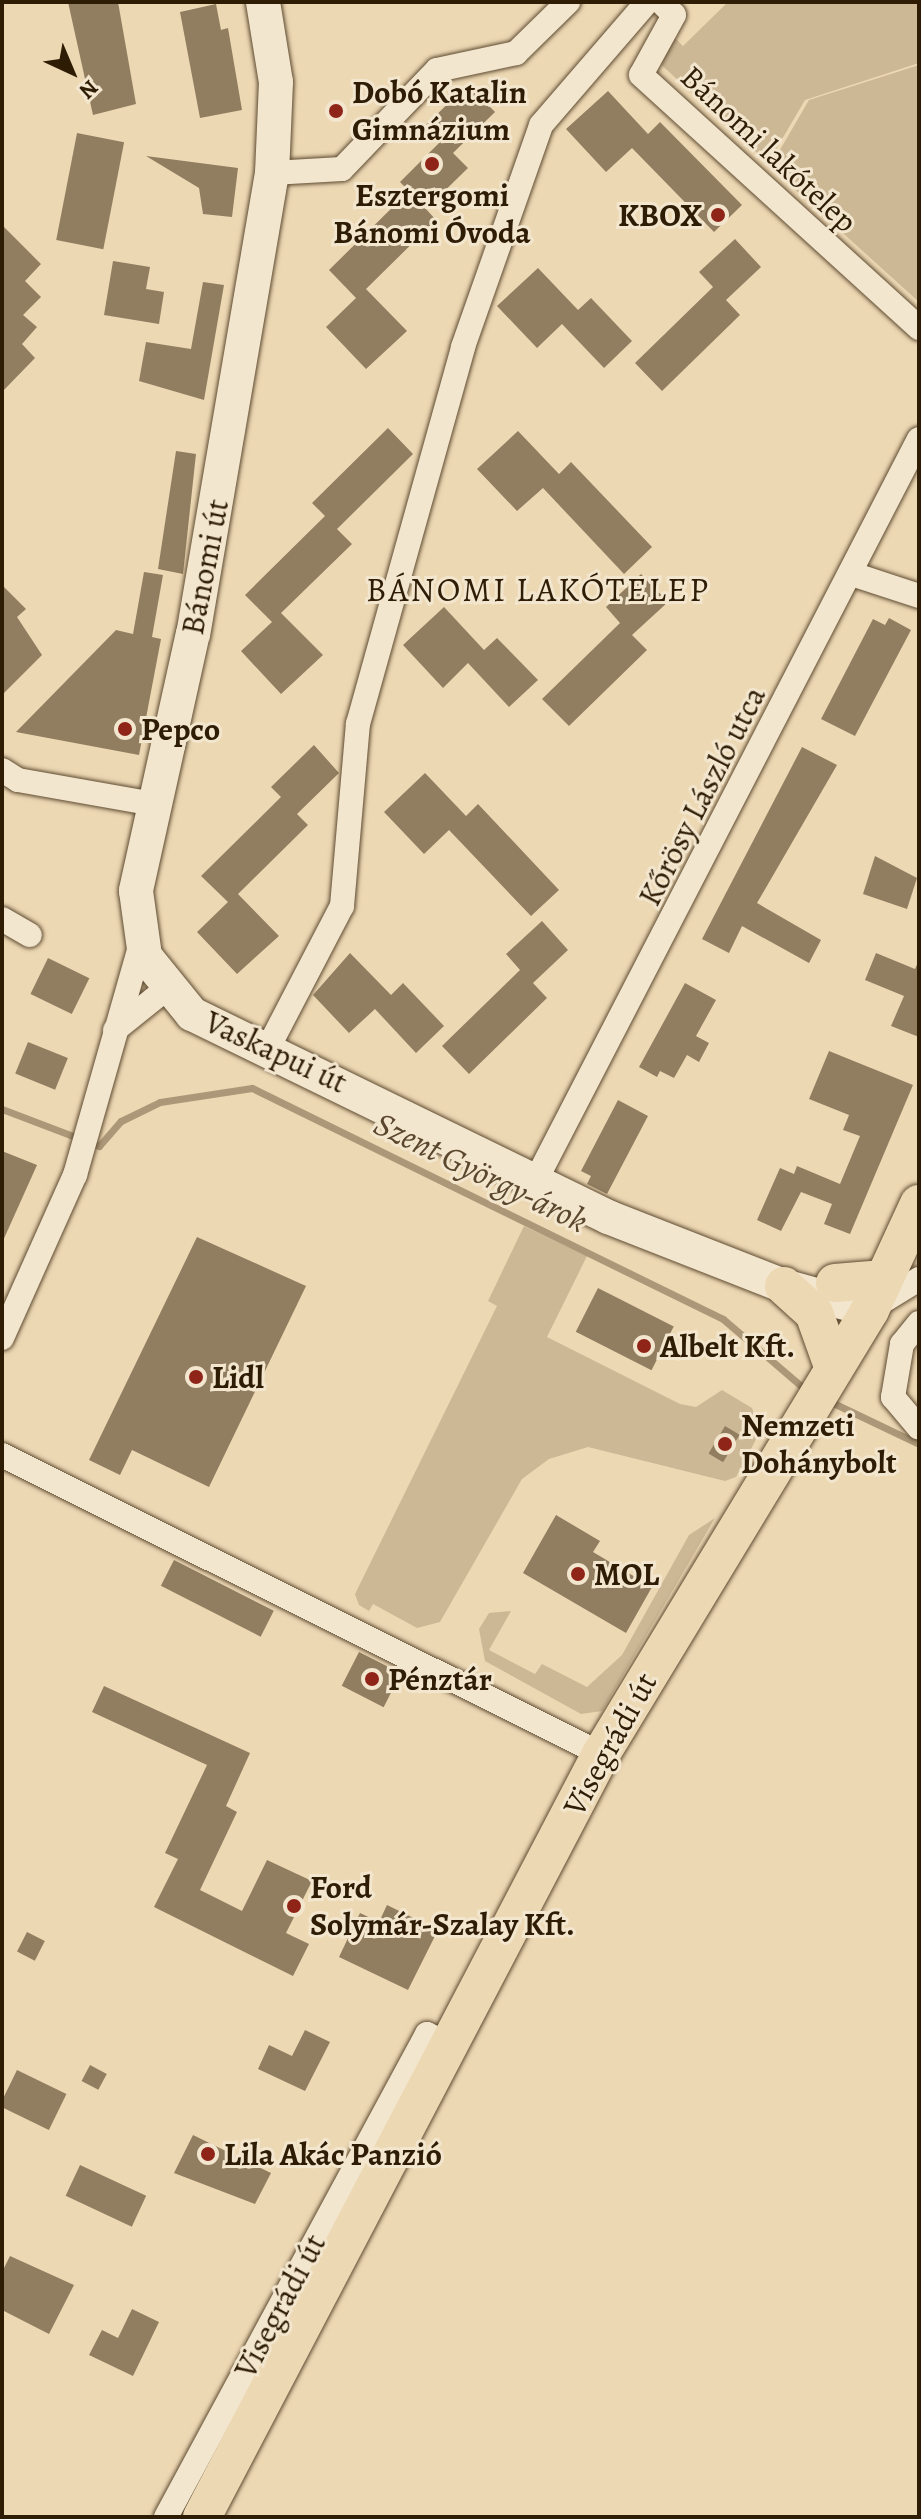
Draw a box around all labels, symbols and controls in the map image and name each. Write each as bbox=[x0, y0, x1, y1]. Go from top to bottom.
north arrow bbox=[32, 32, 112, 112]
street label: Bánomi lakótelep bbox=[673, 57, 865, 241]
text: N bbox=[72, 73, 105, 106]
place label: Dobó Katalin Gimnázium bbox=[352, 74, 527, 149]
marker: Dobó Katalin Gimnázium bbox=[327, 102, 345, 120]
marker: Esztergomi Bánomi Óvoda bbox=[423, 155, 441, 173]
place label: Esztergomi Bánomi Óvoda bbox=[333, 177, 531, 252]
place label: KBOX bbox=[618, 196, 702, 234]
marker: KBOX bbox=[709, 206, 727, 224]
street label: Bánomi út bbox=[173, 496, 237, 638]
district label: BÁNOMI LAKÓTELEP bbox=[366, 570, 710, 610]
street label: Kőrösy László utca bbox=[630, 680, 774, 912]
place label: Pepco bbox=[141, 710, 220, 748]
marker: Pepco bbox=[116, 720, 134, 738]
street label: Vaskapui út bbox=[199, 1002, 353, 1102]
water label: Szent György-árok bbox=[368, 1103, 594, 1241]
place label: Albelt Kft. bbox=[660, 1327, 795, 1365]
marker: Albelt Kft. bbox=[635, 1337, 653, 1355]
place label: Lidl bbox=[212, 1358, 264, 1396]
marker: Lidl bbox=[187, 1368, 205, 1386]
place label: Nemzeti Dohánybolt bbox=[741, 1407, 897, 1482]
marker: Nemzeti Dohánybolt bbox=[716, 1435, 734, 1453]
place label: MOL bbox=[594, 1555, 659, 1593]
marker: MOL bbox=[569, 1565, 587, 1583]
place label: Pénztár bbox=[388, 1660, 492, 1698]
street label: Visegrádi út bbox=[555, 1666, 665, 1822]
marker: Pénztár bbox=[363, 1670, 381, 1688]
place label: Ford Solymár-Szalay Kft. bbox=[310, 1869, 575, 1944]
marker: Ford Solymár-Szalay Kft. bbox=[285, 1897, 303, 1915]
place label: Lila Akác Panzió bbox=[224, 2135, 442, 2173]
marker: Lila Akác Panzió bbox=[199, 2145, 217, 2163]
street label: Visegrádi út bbox=[226, 2227, 334, 2385]

